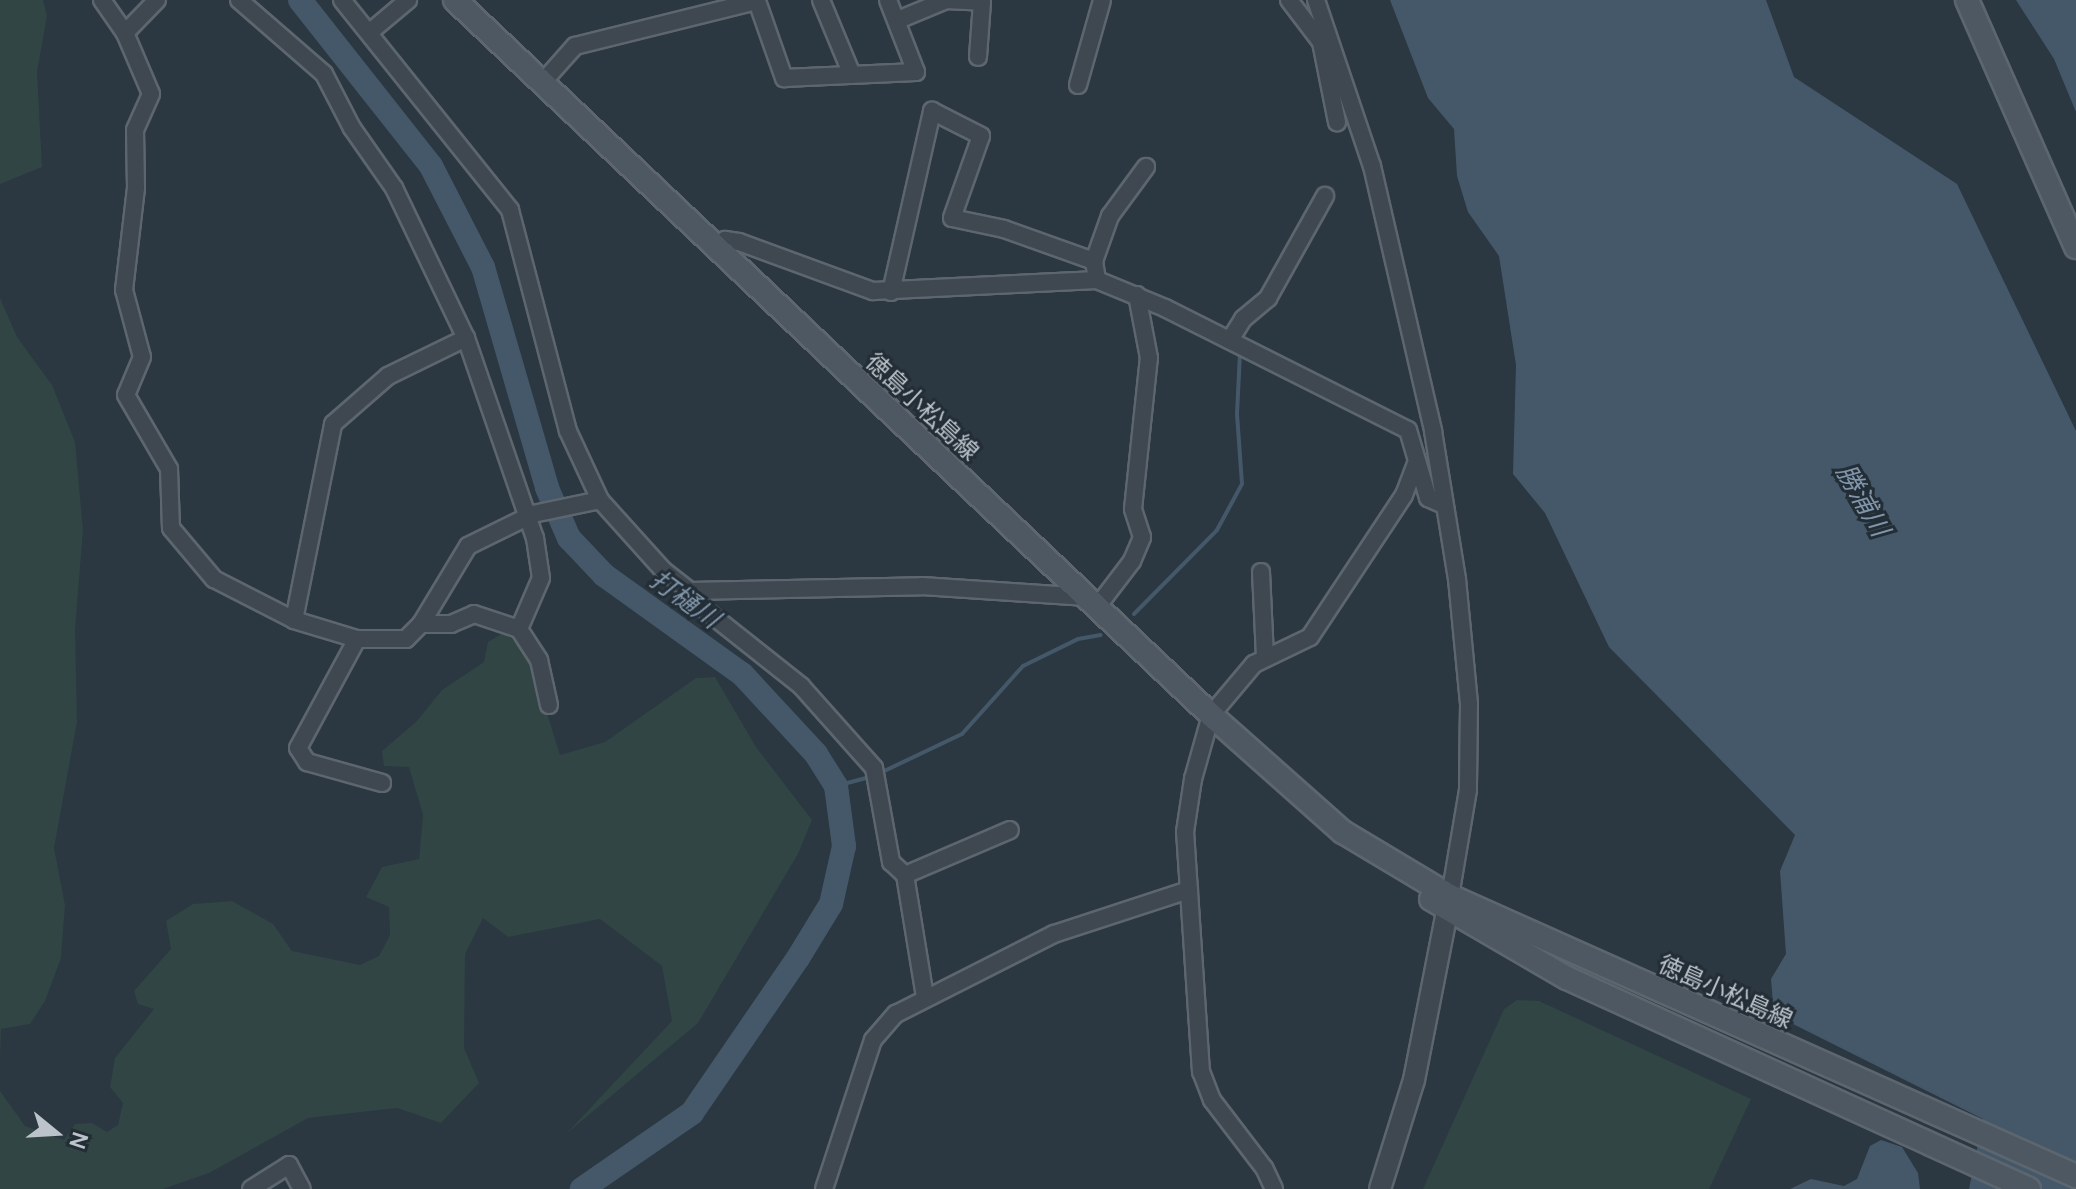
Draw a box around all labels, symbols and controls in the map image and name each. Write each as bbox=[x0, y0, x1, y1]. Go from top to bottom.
street label: 徳島小松島線 bbox=[861, 346, 985, 466]
water label: 勝浦川 bbox=[1830, 458, 1896, 542]
water label: 打樋川 bbox=[644, 563, 726, 635]
street label: 徳島小松島線 bbox=[1654, 949, 1798, 1033]
north arrow bbox=[16, 1093, 96, 1173]
text: N bbox=[62, 1128, 96, 1153]

